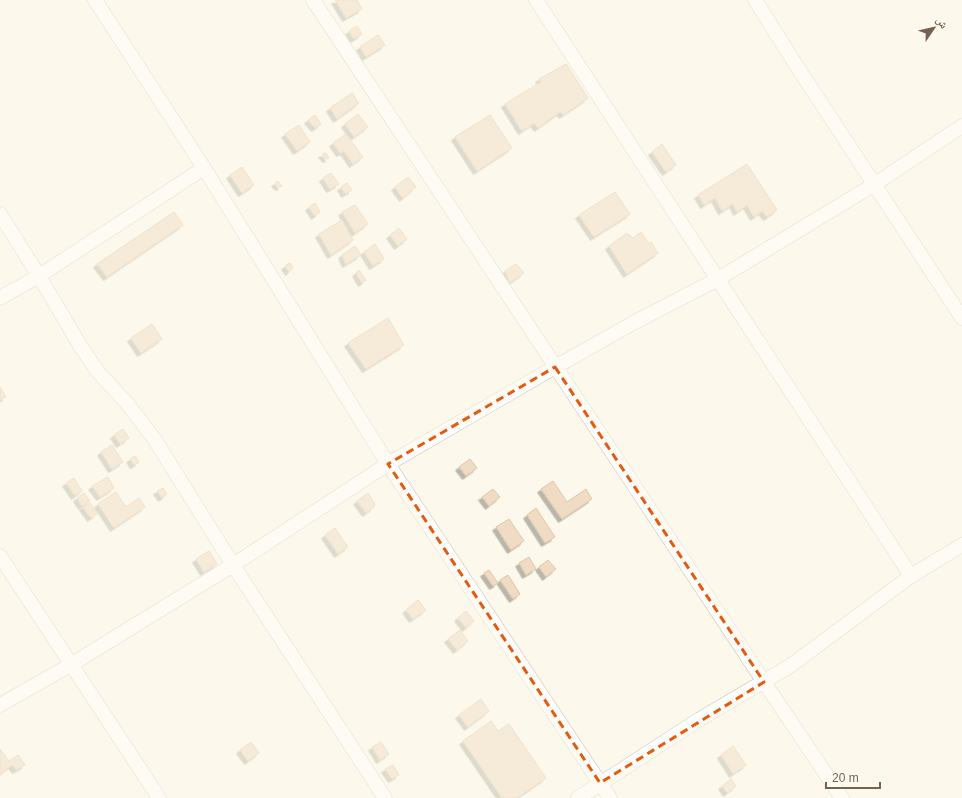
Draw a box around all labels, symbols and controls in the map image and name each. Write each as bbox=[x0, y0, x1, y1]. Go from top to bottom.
north arrow bbox=[914, 8, 954, 48]
text: ش bbox=[932, 14, 951, 32]
scale bar bbox=[826, 764, 880, 790]
text: 20 m bbox=[832, 771, 859, 785]

